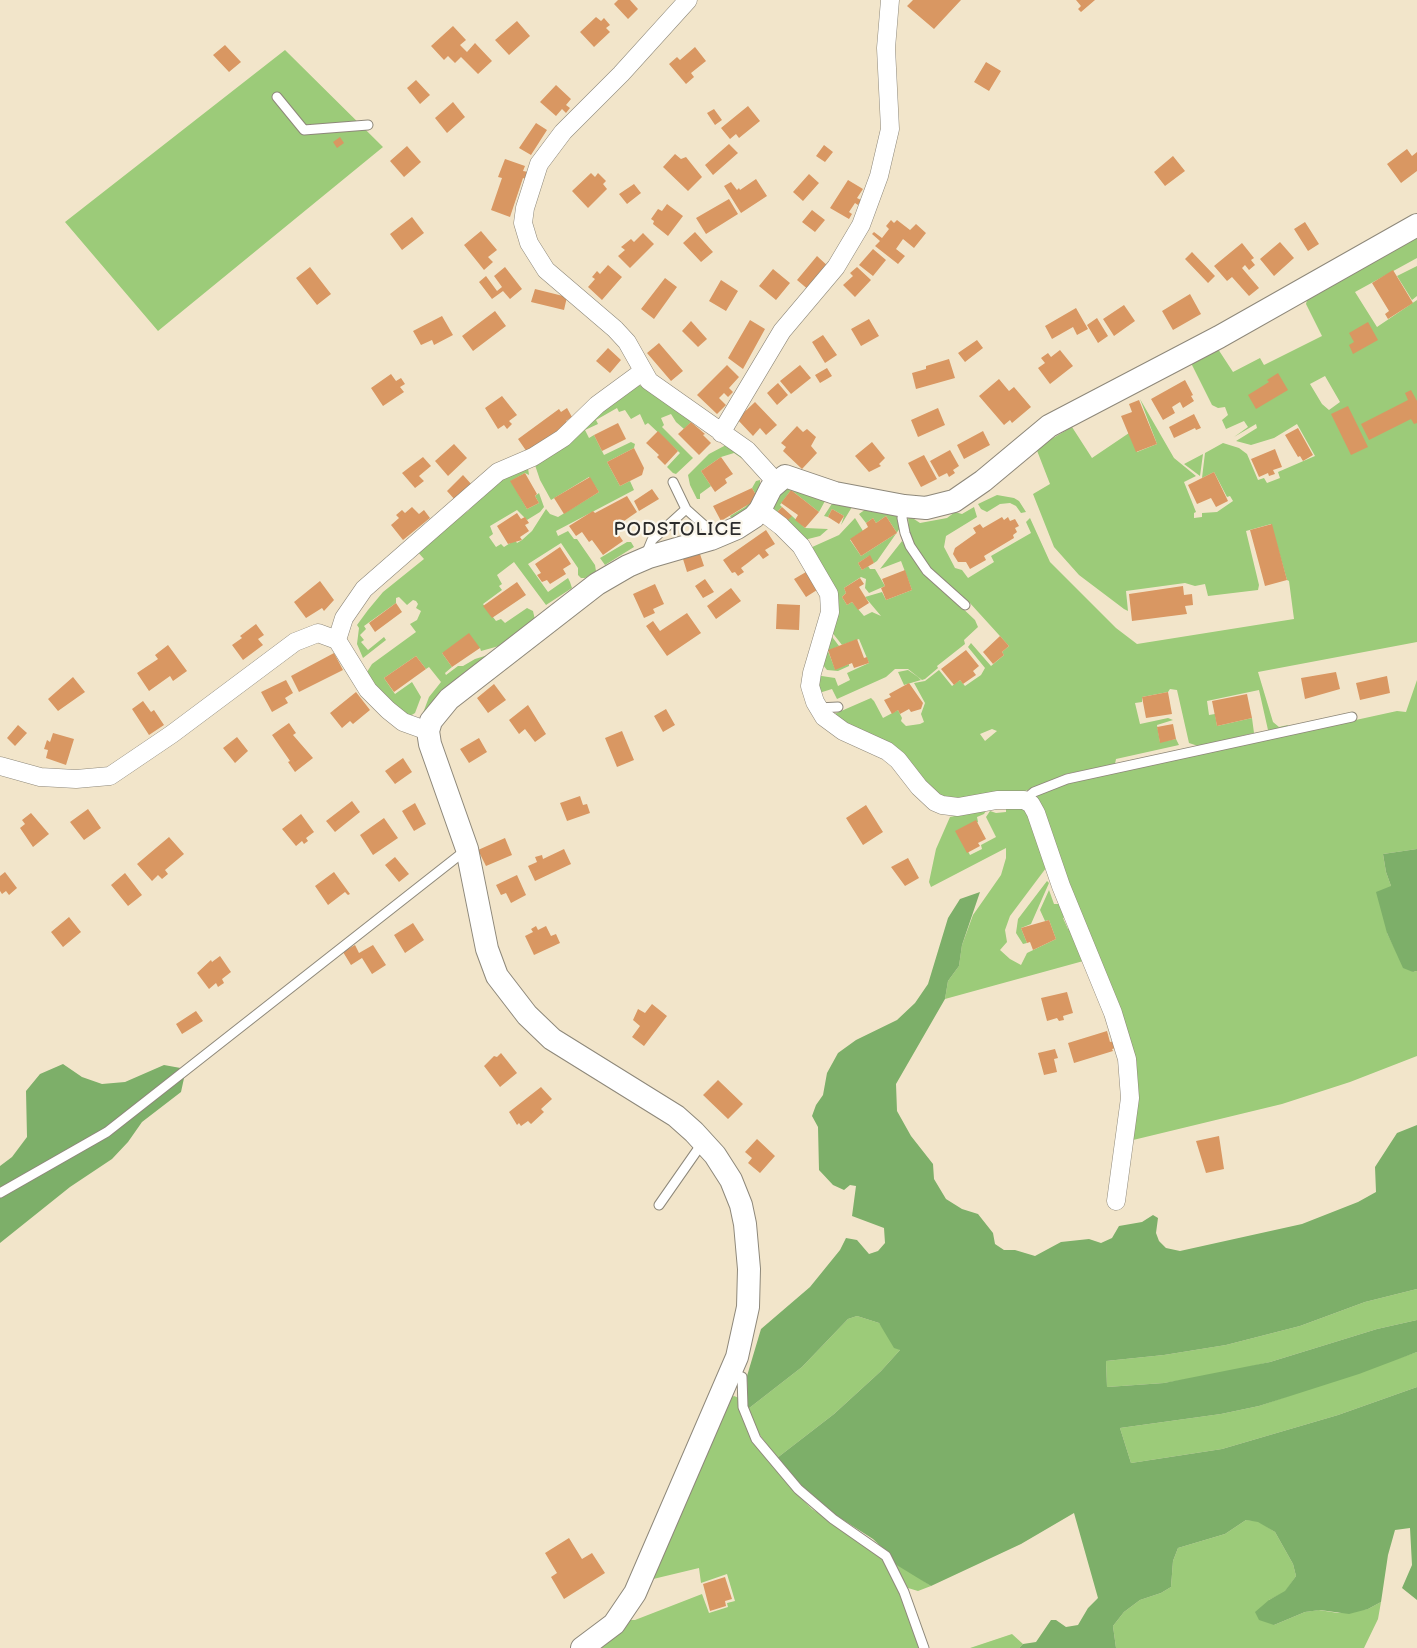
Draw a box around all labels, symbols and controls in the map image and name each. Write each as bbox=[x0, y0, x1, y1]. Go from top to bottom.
district label: PODSTOLICE bbox=[612, 519, 744, 541]

